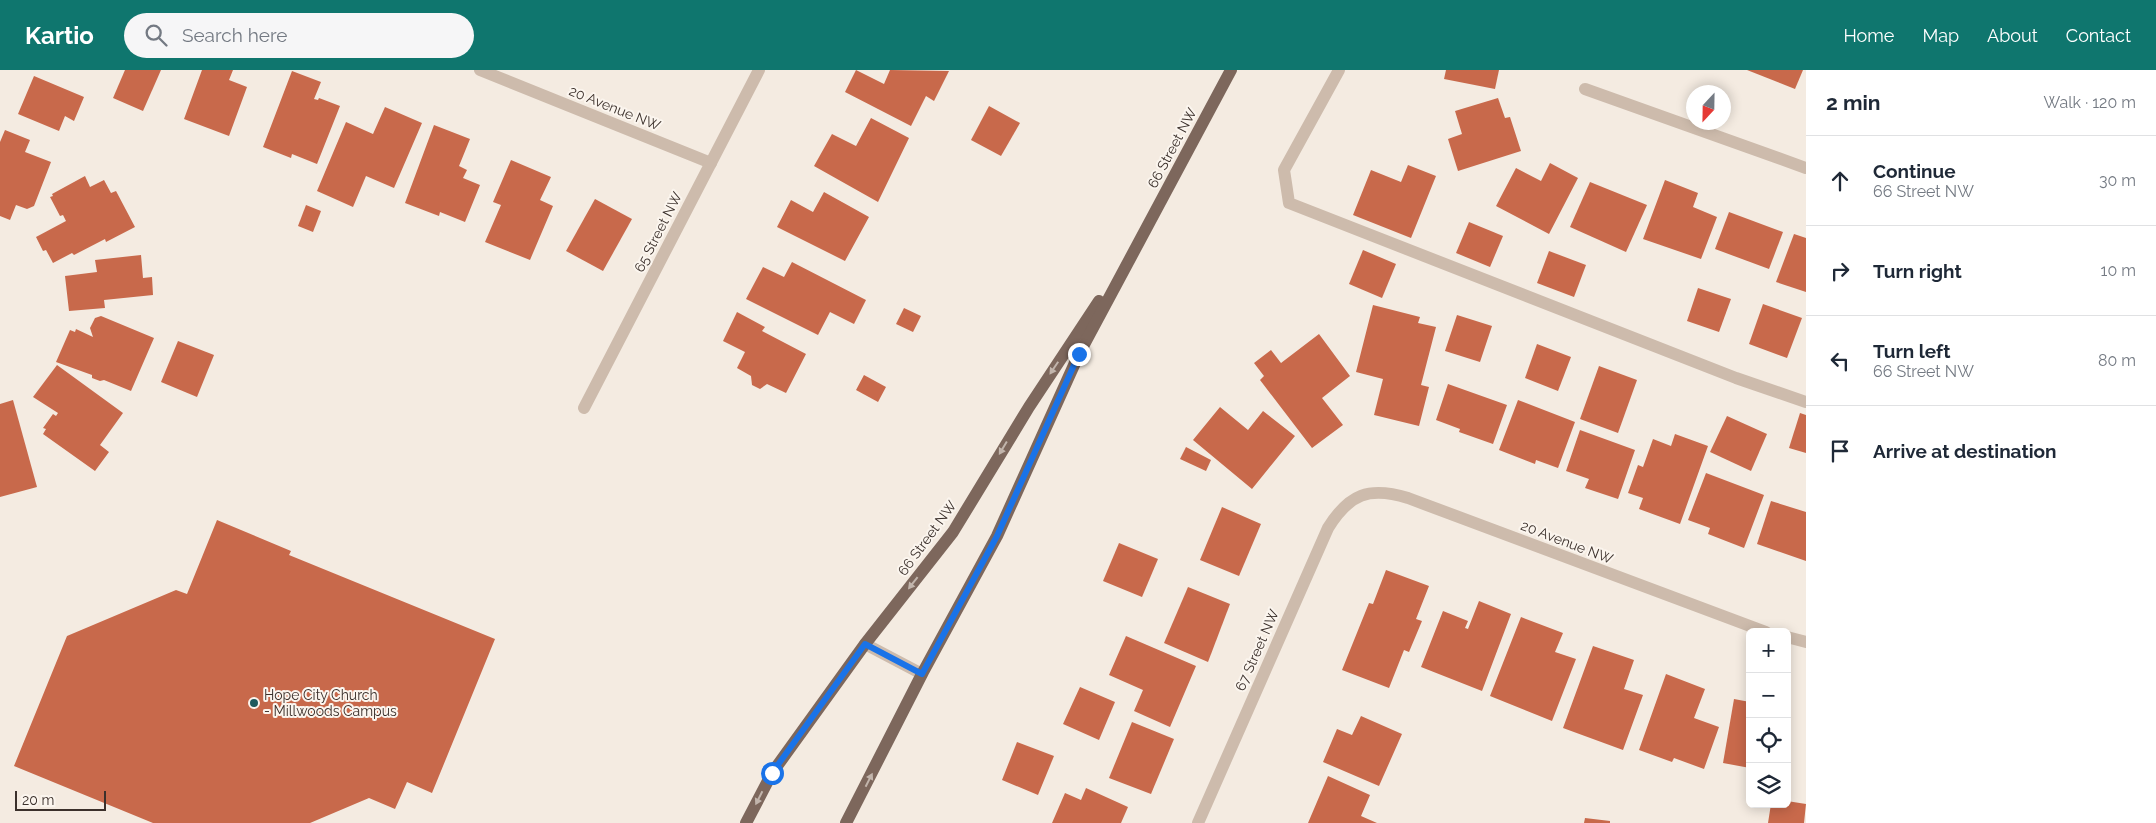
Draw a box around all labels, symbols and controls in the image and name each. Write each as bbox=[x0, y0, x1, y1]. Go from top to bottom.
search box bbox=[124, 13, 474, 58]
text: Kartio bbox=[25, 21, 94, 50]
icon: search bbox=[142, 21, 170, 49]
text: Search here bbox=[182, 24, 287, 46]
text: Home bbox=[1843, 25, 1894, 46]
text: Map bbox=[1922, 25, 1959, 46]
text: About bbox=[1987, 25, 2038, 46]
text: Contact bbox=[2066, 25, 2131, 46]
street label: 20 Avenue NW bbox=[567, 82, 663, 134]
north arrow bbox=[1686, 85, 1731, 130]
text: 2 min bbox=[1826, 90, 1880, 115]
text: Walk · 120 m bbox=[2044, 93, 2136, 112]
street label: 66 Street NW bbox=[1144, 105, 1200, 191]
text: Continue bbox=[1873, 160, 1956, 182]
icon: ahead bbox=[1826, 167, 1854, 195]
text: 30 m bbox=[2099, 171, 2136, 190]
text: 66 Street NW bbox=[1873, 182, 1974, 201]
street label: 65 Street NW bbox=[631, 189, 685, 275]
icon: right bbox=[1826, 257, 1854, 285]
text: Turn right bbox=[1873, 260, 1962, 282]
text: 10 m bbox=[2101, 261, 2136, 280]
text: Turn left bbox=[1873, 340, 1950, 362]
route end bbox=[1068, 343, 1091, 366]
icon: left bbox=[1826, 347, 1854, 375]
text: 80 m bbox=[2098, 351, 2136, 370]
one-way arrow bbox=[1049, 361, 1059, 375]
text: 66 Street NW bbox=[1873, 362, 1974, 381]
icon: arrive bbox=[1826, 437, 1854, 465]
text: Arrive at destination bbox=[1873, 440, 2057, 462]
one-way arrow bbox=[999, 442, 1008, 455]
street label: 66 Street NW bbox=[895, 497, 960, 578]
street label: 20 Avenue NW bbox=[1519, 517, 1616, 567]
one-way arrow bbox=[907, 576, 918, 589]
street label: 67 Street NW bbox=[1232, 607, 1282, 693]
map controls bbox=[1746, 628, 1791, 808]
button: + bbox=[1746, 628, 1791, 673]
button: − bbox=[1746, 673, 1791, 718]
place label: Hope City Church - Millwoods Campus bbox=[264, 687, 397, 719]
marker: Hope City Church - Millwoods Campus bbox=[248, 697, 260, 709]
button: locate bbox=[1746, 718, 1791, 763]
route start bbox=[761, 762, 784, 785]
button: layers bbox=[1746, 763, 1791, 808]
one-way arrow bbox=[864, 772, 873, 787]
scale bar bbox=[15, 788, 106, 811]
one-way arrow bbox=[755, 791, 763, 805]
text: 20 m bbox=[22, 792, 54, 808]

